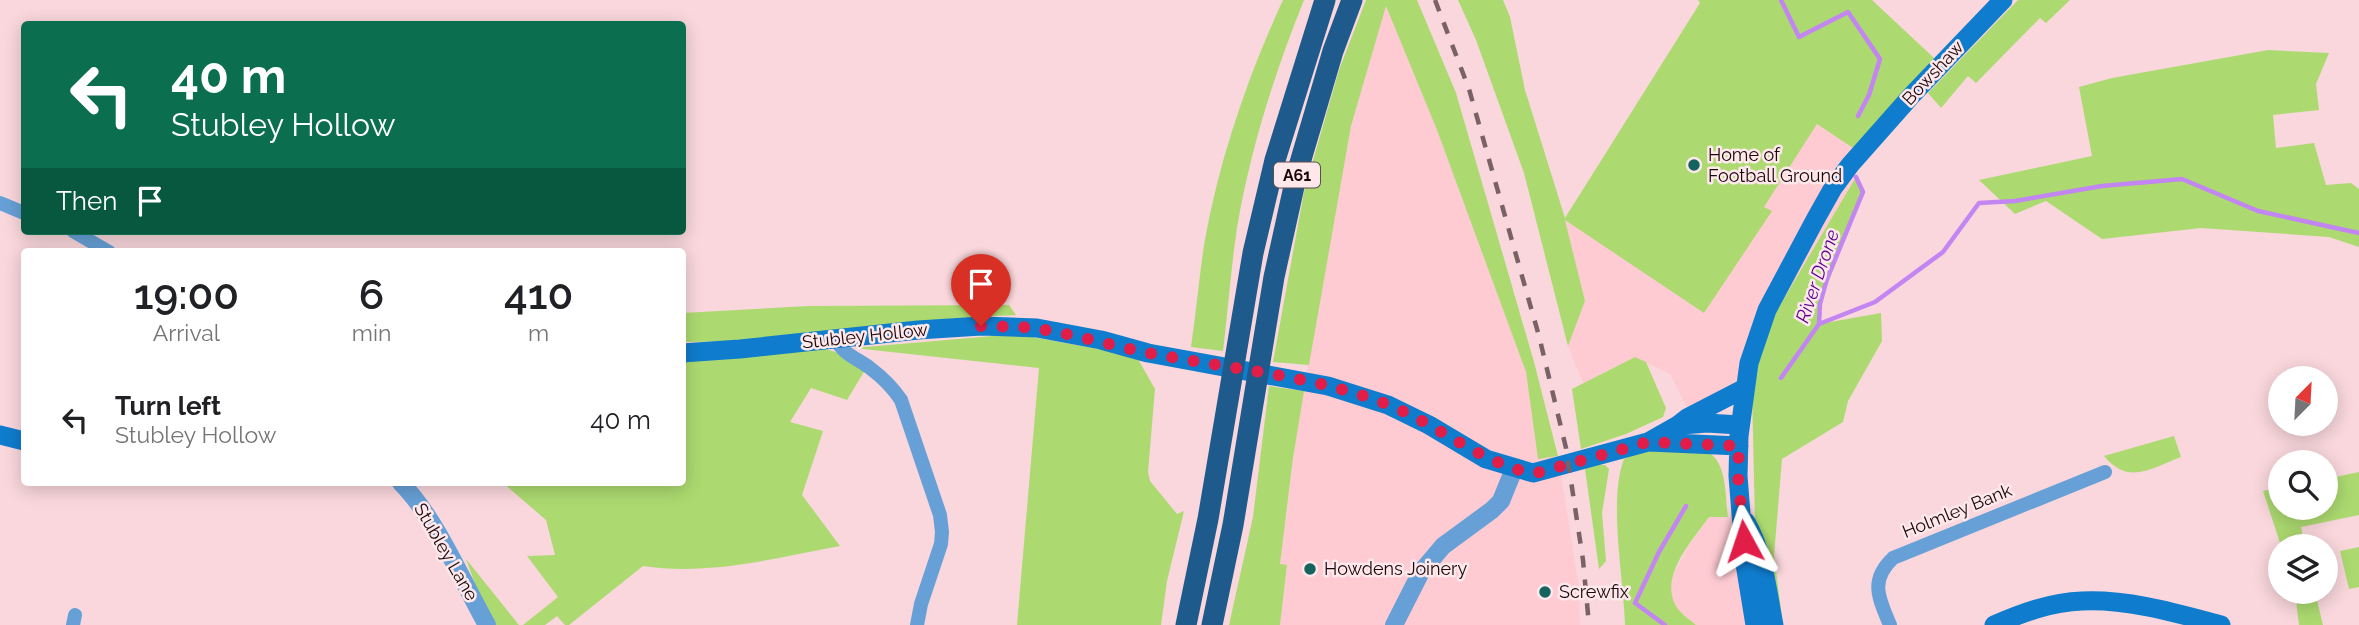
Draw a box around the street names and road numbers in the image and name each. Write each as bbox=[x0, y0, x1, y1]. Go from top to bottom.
street label: Bowshaw bbox=[1898, 36, 1968, 109]
road number: A61 bbox=[1274, 162, 1320, 188]
street label: Stubley Hollow bbox=[801, 318, 929, 353]
street label: Holmley Bank bbox=[1899, 479, 2015, 542]
street label: Stubley Lane bbox=[410, 499, 483, 605]

